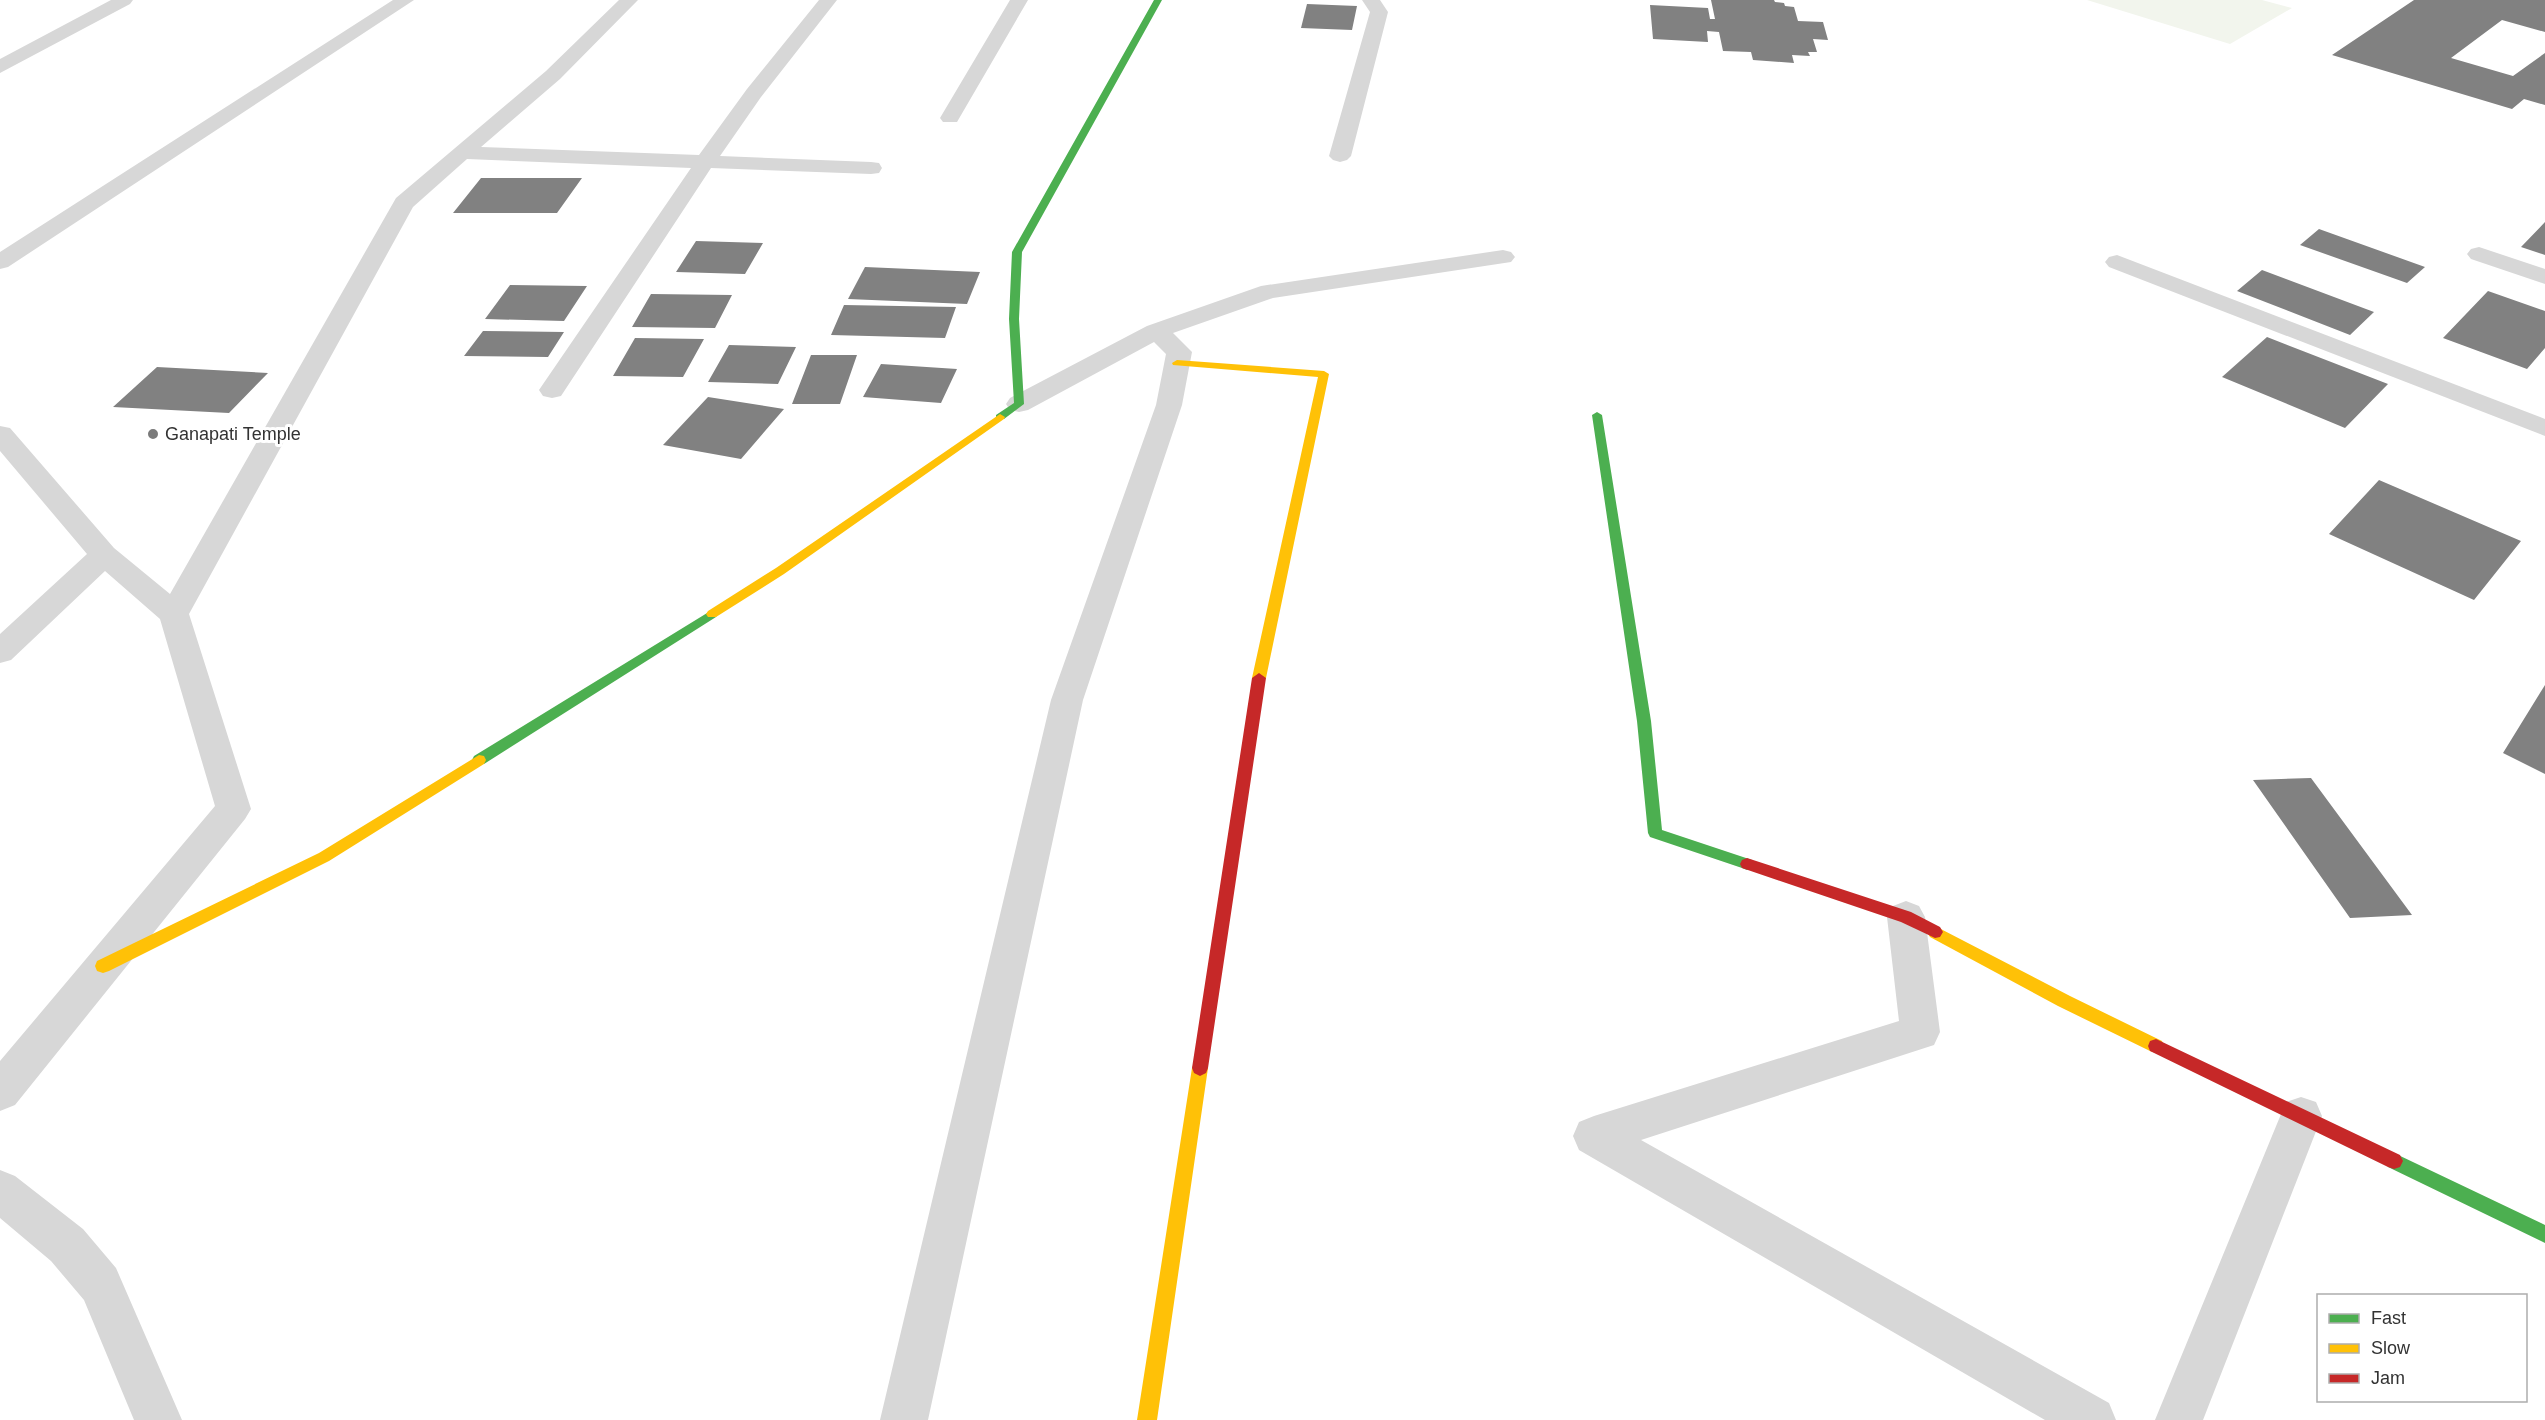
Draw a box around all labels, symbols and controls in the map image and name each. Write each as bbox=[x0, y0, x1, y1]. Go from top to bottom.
place label: Ganapati Temple bbox=[165, 424, 301, 444]
marker: Ganapati Temple bbox=[146, 427, 160, 441]
legend bbox=[2317, 1294, 2527, 1402]
text: Fast bbox=[2371, 1308, 2406, 1328]
text: Slow bbox=[2371, 1338, 2411, 1358]
text: Jam bbox=[2371, 1368, 2405, 1388]

